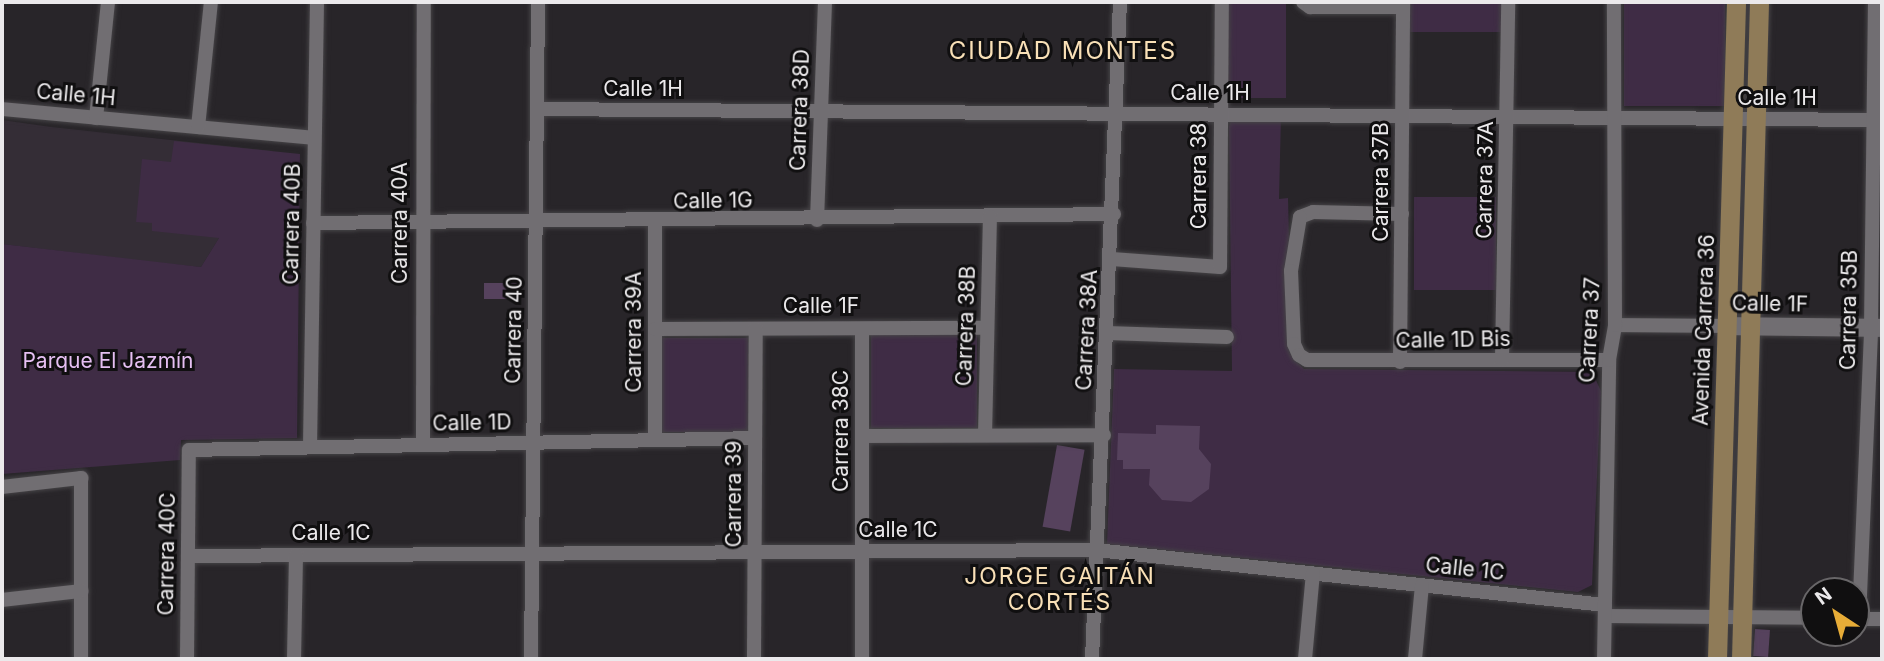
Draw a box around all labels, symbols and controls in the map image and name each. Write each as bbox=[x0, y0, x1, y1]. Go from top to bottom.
district label: CIUDAD MONTES bbox=[950, 37, 1176, 65]
street label: Carrera 38D bbox=[785, 49, 815, 171]
street label: Calle 1H bbox=[603, 76, 683, 102]
street label: Calle 1H bbox=[35, 79, 117, 111]
street label: Calle 1H bbox=[1170, 80, 1250, 106]
street label: Calle 1H bbox=[1737, 85, 1817, 111]
street label: Carrera 37A bbox=[1471, 121, 1499, 239]
street label: Carrera 37B bbox=[1368, 122, 1394, 242]
street label: Carrera 38 bbox=[1186, 123, 1212, 229]
street label: Carrera 40A bbox=[387, 162, 413, 284]
street label: Carrera 40B bbox=[278, 163, 306, 285]
street label: Calle 1G bbox=[673, 188, 753, 214]
street label: Avenida Carrera 36 bbox=[1688, 234, 1720, 426]
street label: Carrera 35B bbox=[1835, 250, 1863, 370]
street label: Carrera 38B bbox=[951, 265, 981, 387]
street label: Carrera 38A bbox=[1071, 269, 1103, 391]
street label: Carrera 39A bbox=[621, 271, 647, 393]
street label: Carrera 40 bbox=[500, 276, 528, 384]
street label: Carrera 37 bbox=[1575, 277, 1605, 383]
street label: Calle 1F bbox=[1732, 291, 1808, 317]
street label: Calle 1F bbox=[783, 293, 859, 319]
street label: Calle 1D Bis bbox=[1395, 326, 1511, 354]
park label: Parque El Jazmín bbox=[22, 348, 194, 374]
street label: Carrera 38C bbox=[828, 370, 854, 492]
street label: Calle 1D bbox=[432, 410, 512, 436]
street label: Carrera 39 bbox=[721, 441, 747, 547]
street label: Carrera 40C bbox=[153, 492, 181, 616]
street label: Calle 1C bbox=[858, 517, 938, 543]
street label: Calle 1C bbox=[291, 520, 371, 546]
street label: Calle 1C bbox=[1424, 552, 1506, 586]
district label: JORGE GAITÁN CORTÉS bbox=[966, 562, 1154, 616]
north arrow bbox=[1800, 577, 1870, 647]
text: N bbox=[1811, 583, 1836, 610]

